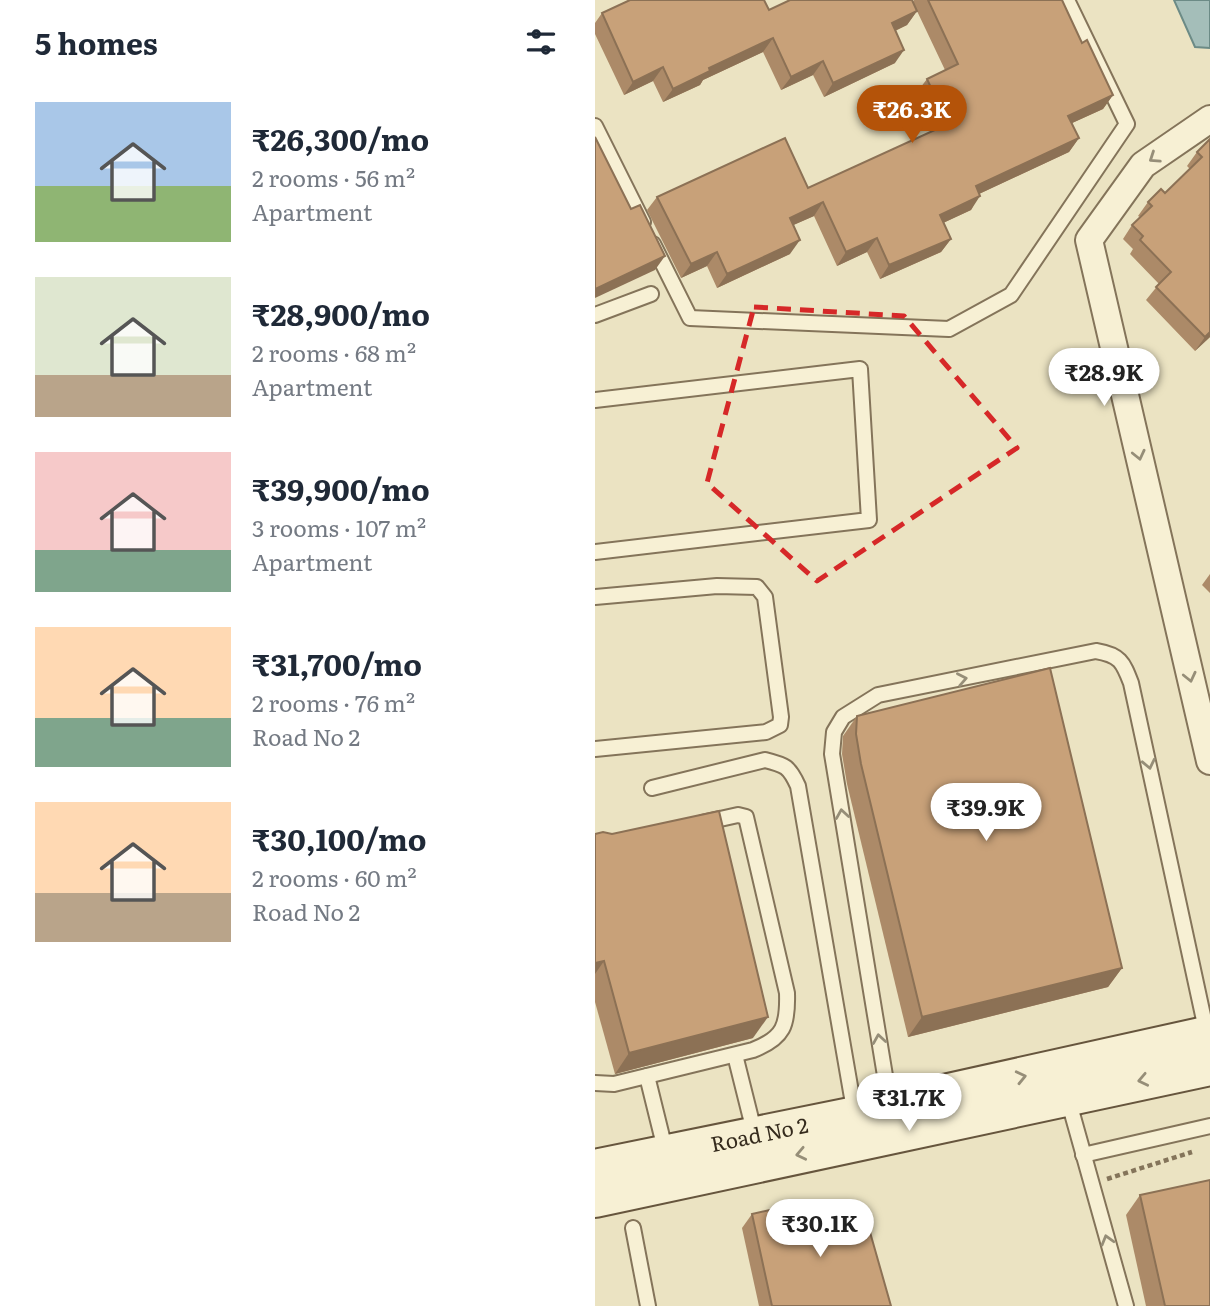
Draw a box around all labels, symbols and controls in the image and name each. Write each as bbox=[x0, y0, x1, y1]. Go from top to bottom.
text: 5 homes bbox=[35, 20, 158, 64]
icon: filters bbox=[522, 23, 560, 61]
pin: ₹26.3K bbox=[855, 86, 969, 145]
text: ₹26.3K bbox=[873, 91, 951, 125]
text: ₹26,300/mo bbox=[252, 116, 429, 160]
icon: home bbox=[91, 130, 175, 214]
one-way arrow bbox=[1149, 150, 1162, 162]
text: 2 rooms · 56 m² bbox=[252, 160, 415, 194]
text: Apartment bbox=[252, 194, 372, 228]
text: ₹28,900/mo bbox=[252, 291, 430, 335]
icon: home bbox=[91, 305, 175, 389]
text: 2 rooms · 68 m² bbox=[252, 335, 416, 369]
pin: ₹28.9K bbox=[1047, 348, 1161, 408]
text: ₹28.9K bbox=[1065, 354, 1143, 388]
text: Apartment bbox=[252, 369, 372, 403]
one-way arrow bbox=[1131, 449, 1145, 461]
text: ₹39,900/mo bbox=[252, 466, 430, 510]
icon: home bbox=[91, 480, 175, 564]
text: 3 rooms · 107 m² bbox=[252, 510, 426, 544]
text: Apartment bbox=[252, 544, 372, 578]
text: ₹31,700/mo bbox=[252, 641, 422, 685]
icon: home bbox=[91, 655, 175, 739]
one-way arrow bbox=[1182, 670, 1197, 682]
one-way arrow bbox=[956, 673, 968, 688]
text: 2 rooms · 76 m² bbox=[252, 685, 415, 719]
text: Road No 2 bbox=[252, 719, 360, 753]
one-way arrow bbox=[1140, 758, 1155, 770]
pin: ₹39.9K bbox=[929, 784, 1043, 843]
text: ₹39.9K bbox=[947, 789, 1025, 823]
one-way arrow bbox=[835, 809, 850, 820]
text: ₹30,100/mo bbox=[252, 816, 427, 860]
icon: home bbox=[91, 830, 175, 914]
text: 2 rooms · 60 m² bbox=[252, 860, 417, 894]
text: Road No 2 bbox=[252, 894, 360, 928]
one-way arrow bbox=[872, 1033, 887, 1045]
one-way arrow bbox=[1015, 1071, 1027, 1085]
one-way arrow bbox=[1137, 1072, 1149, 1087]
pin: ₹31.7K bbox=[852, 1074, 966, 1133]
text: ₹31.7K bbox=[873, 1079, 945, 1113]
street label: Road No 2 bbox=[708, 1108, 811, 1158]
one-way arrow bbox=[795, 1146, 807, 1160]
pin: ₹30.1K bbox=[763, 1200, 877, 1259]
text: ₹30.1K bbox=[782, 1205, 858, 1239]
one-way arrow bbox=[1101, 1235, 1116, 1247]

